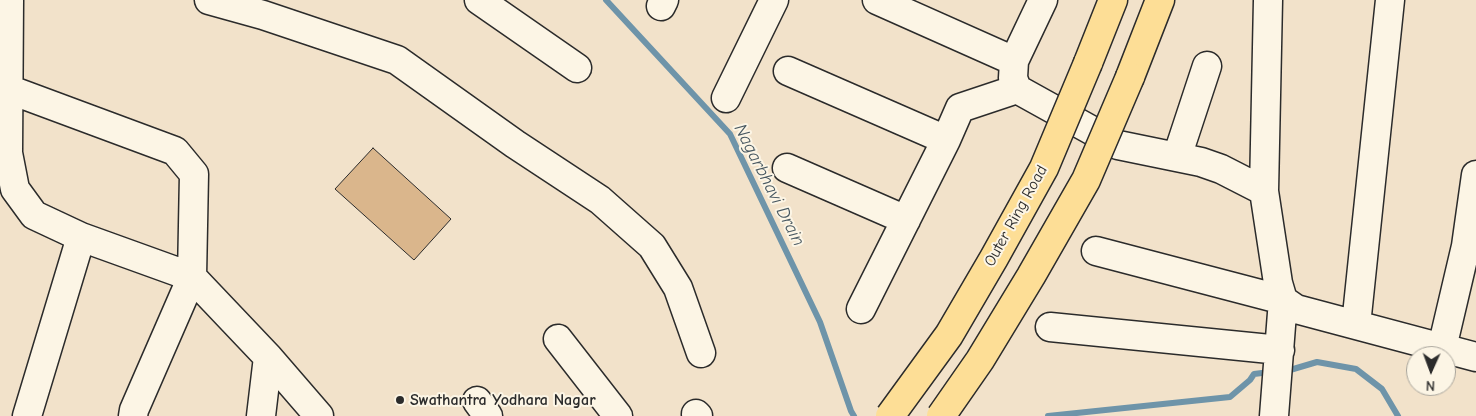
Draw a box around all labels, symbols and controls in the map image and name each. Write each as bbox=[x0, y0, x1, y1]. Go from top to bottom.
water label: Nagarbhavi Drain bbox=[729, 120, 809, 250]
street label: Outer Ring Road bbox=[980, 162, 1052, 270]
north arrow bbox=[1406, 346, 1456, 396]
text: N bbox=[1426, 377, 1435, 394]
place label: Swathantra Yodhara Nagar bbox=[410, 390, 596, 410]
marker: Swathantra Yodhara Nagar bbox=[394, 394, 406, 406]

